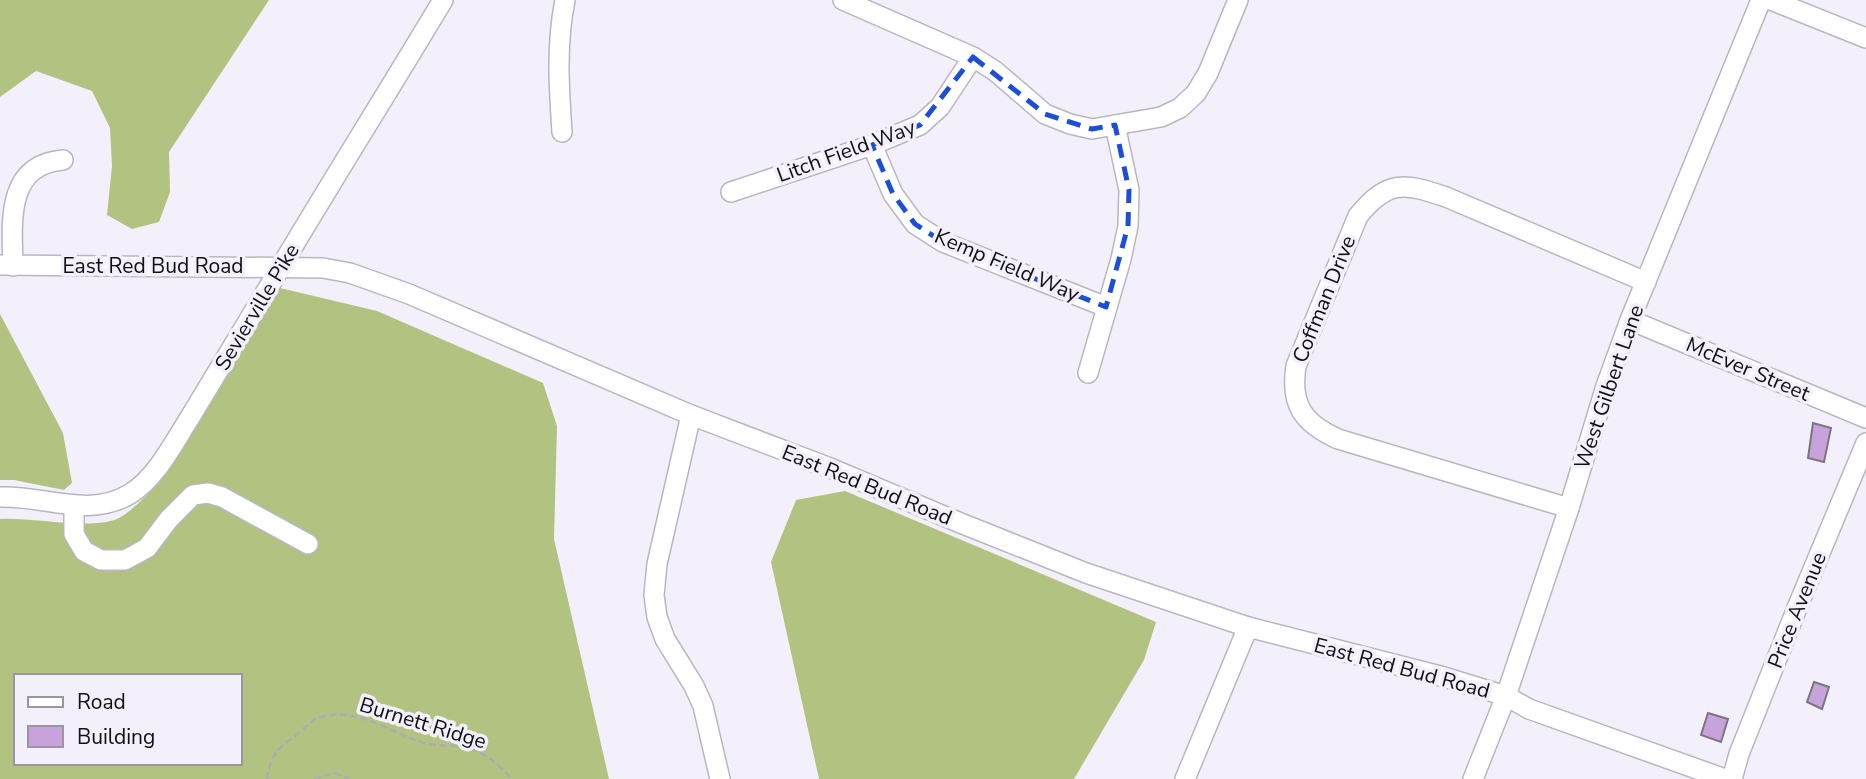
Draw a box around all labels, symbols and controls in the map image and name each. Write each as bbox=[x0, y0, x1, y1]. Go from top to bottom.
street label: Litch Field Way bbox=[773, 113, 919, 189]
street label: Kemp Field Way bbox=[930, 222, 1084, 308]
street label: Coffman Drive bbox=[1286, 231, 1362, 367]
street label: Sevierville Pike bbox=[208, 238, 306, 376]
street label: East Red Bud Road bbox=[62, 252, 244, 280]
street label: West Gilbert Lane bbox=[1568, 301, 1650, 473]
street label: McEver Street bbox=[1682, 330, 1815, 408]
street label: East Red Bud Road bbox=[778, 438, 956, 532]
street label: Price Avenue bbox=[1761, 548, 1833, 672]
street label: East Red Bud Road bbox=[1311, 631, 1493, 705]
legend bbox=[14, 674, 242, 765]
text: Road bbox=[77, 688, 126, 716]
street label: Burnett Ridge bbox=[356, 690, 490, 756]
text: Building bbox=[77, 723, 155, 751]

